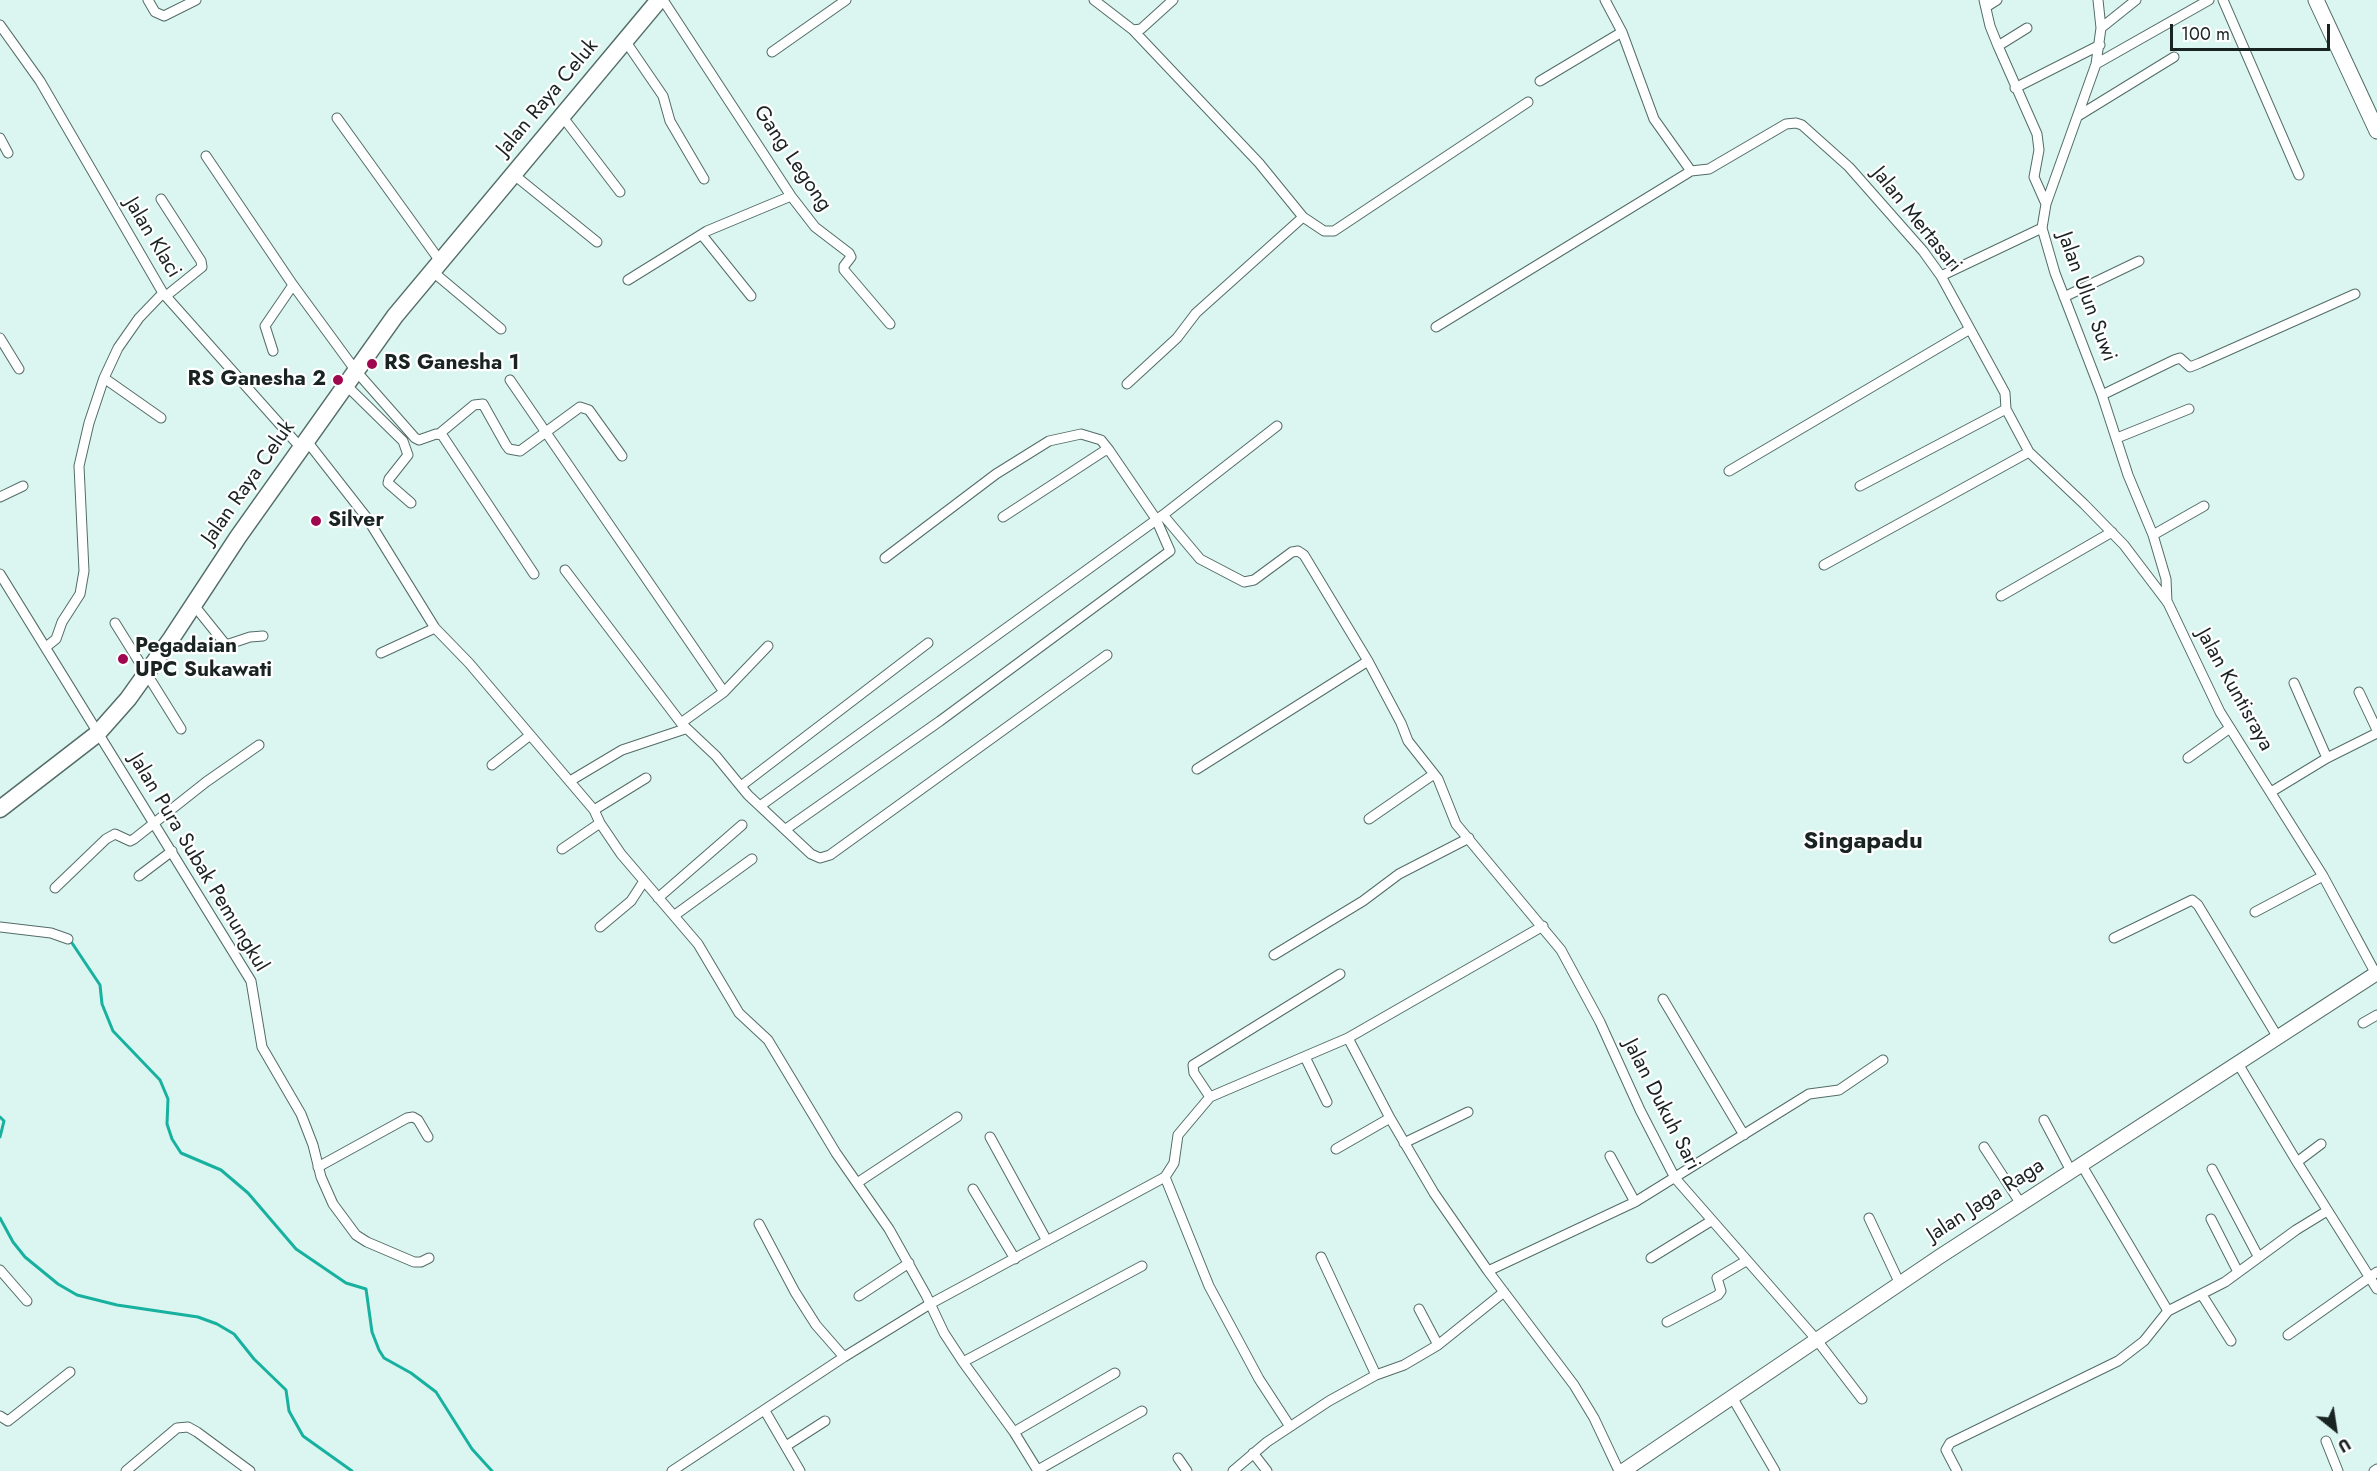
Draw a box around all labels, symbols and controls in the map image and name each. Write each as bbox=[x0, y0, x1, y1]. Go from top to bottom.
scale bar bbox=[2173, 12, 2334, 50]
text: 100 m bbox=[2181, 21, 2230, 47]
street label: Jalan Raya Celuk bbox=[492, 34, 604, 162]
street label: Gang Legong bbox=[747, 101, 837, 217]
street label: Jalan Mertasari bbox=[1866, 162, 1966, 278]
street label: Jalan Klaci bbox=[118, 193, 186, 283]
street label: Jalan Ulun Suwi bbox=[2051, 229, 2121, 365]
place label: RS Ganesha 1 bbox=[384, 351, 519, 377]
marker: RS Ganesha 1 bbox=[365, 357, 379, 371]
place label: RS Ganesha 2 bbox=[188, 367, 326, 393]
marker: RS Ganesha 2 bbox=[331, 373, 345, 387]
street label: Jalan Raya Celuk bbox=[197, 416, 301, 550]
place label: Silver bbox=[328, 508, 384, 534]
marker: Silver bbox=[309, 514, 323, 528]
street label: Jalan Kuntisraya bbox=[2190, 624, 2278, 756]
place label: Pegadaian UPC Sukawati bbox=[135, 634, 272, 684]
marker: Pegadaian UPC Sukawati bbox=[116, 652, 130, 666]
street label: Jalan Pura Subak Pemungkul bbox=[123, 749, 273, 977]
district label: Singapadu bbox=[1803, 828, 1923, 856]
street label: Jalan Dukuh Sari bbox=[1617, 1035, 1705, 1175]
street label: Jalan Jaga Raga bbox=[1923, 1154, 2049, 1248]
north arrow bbox=[2305, 1399, 2365, 1459]
text: U bbox=[2334, 1432, 2355, 1458]

